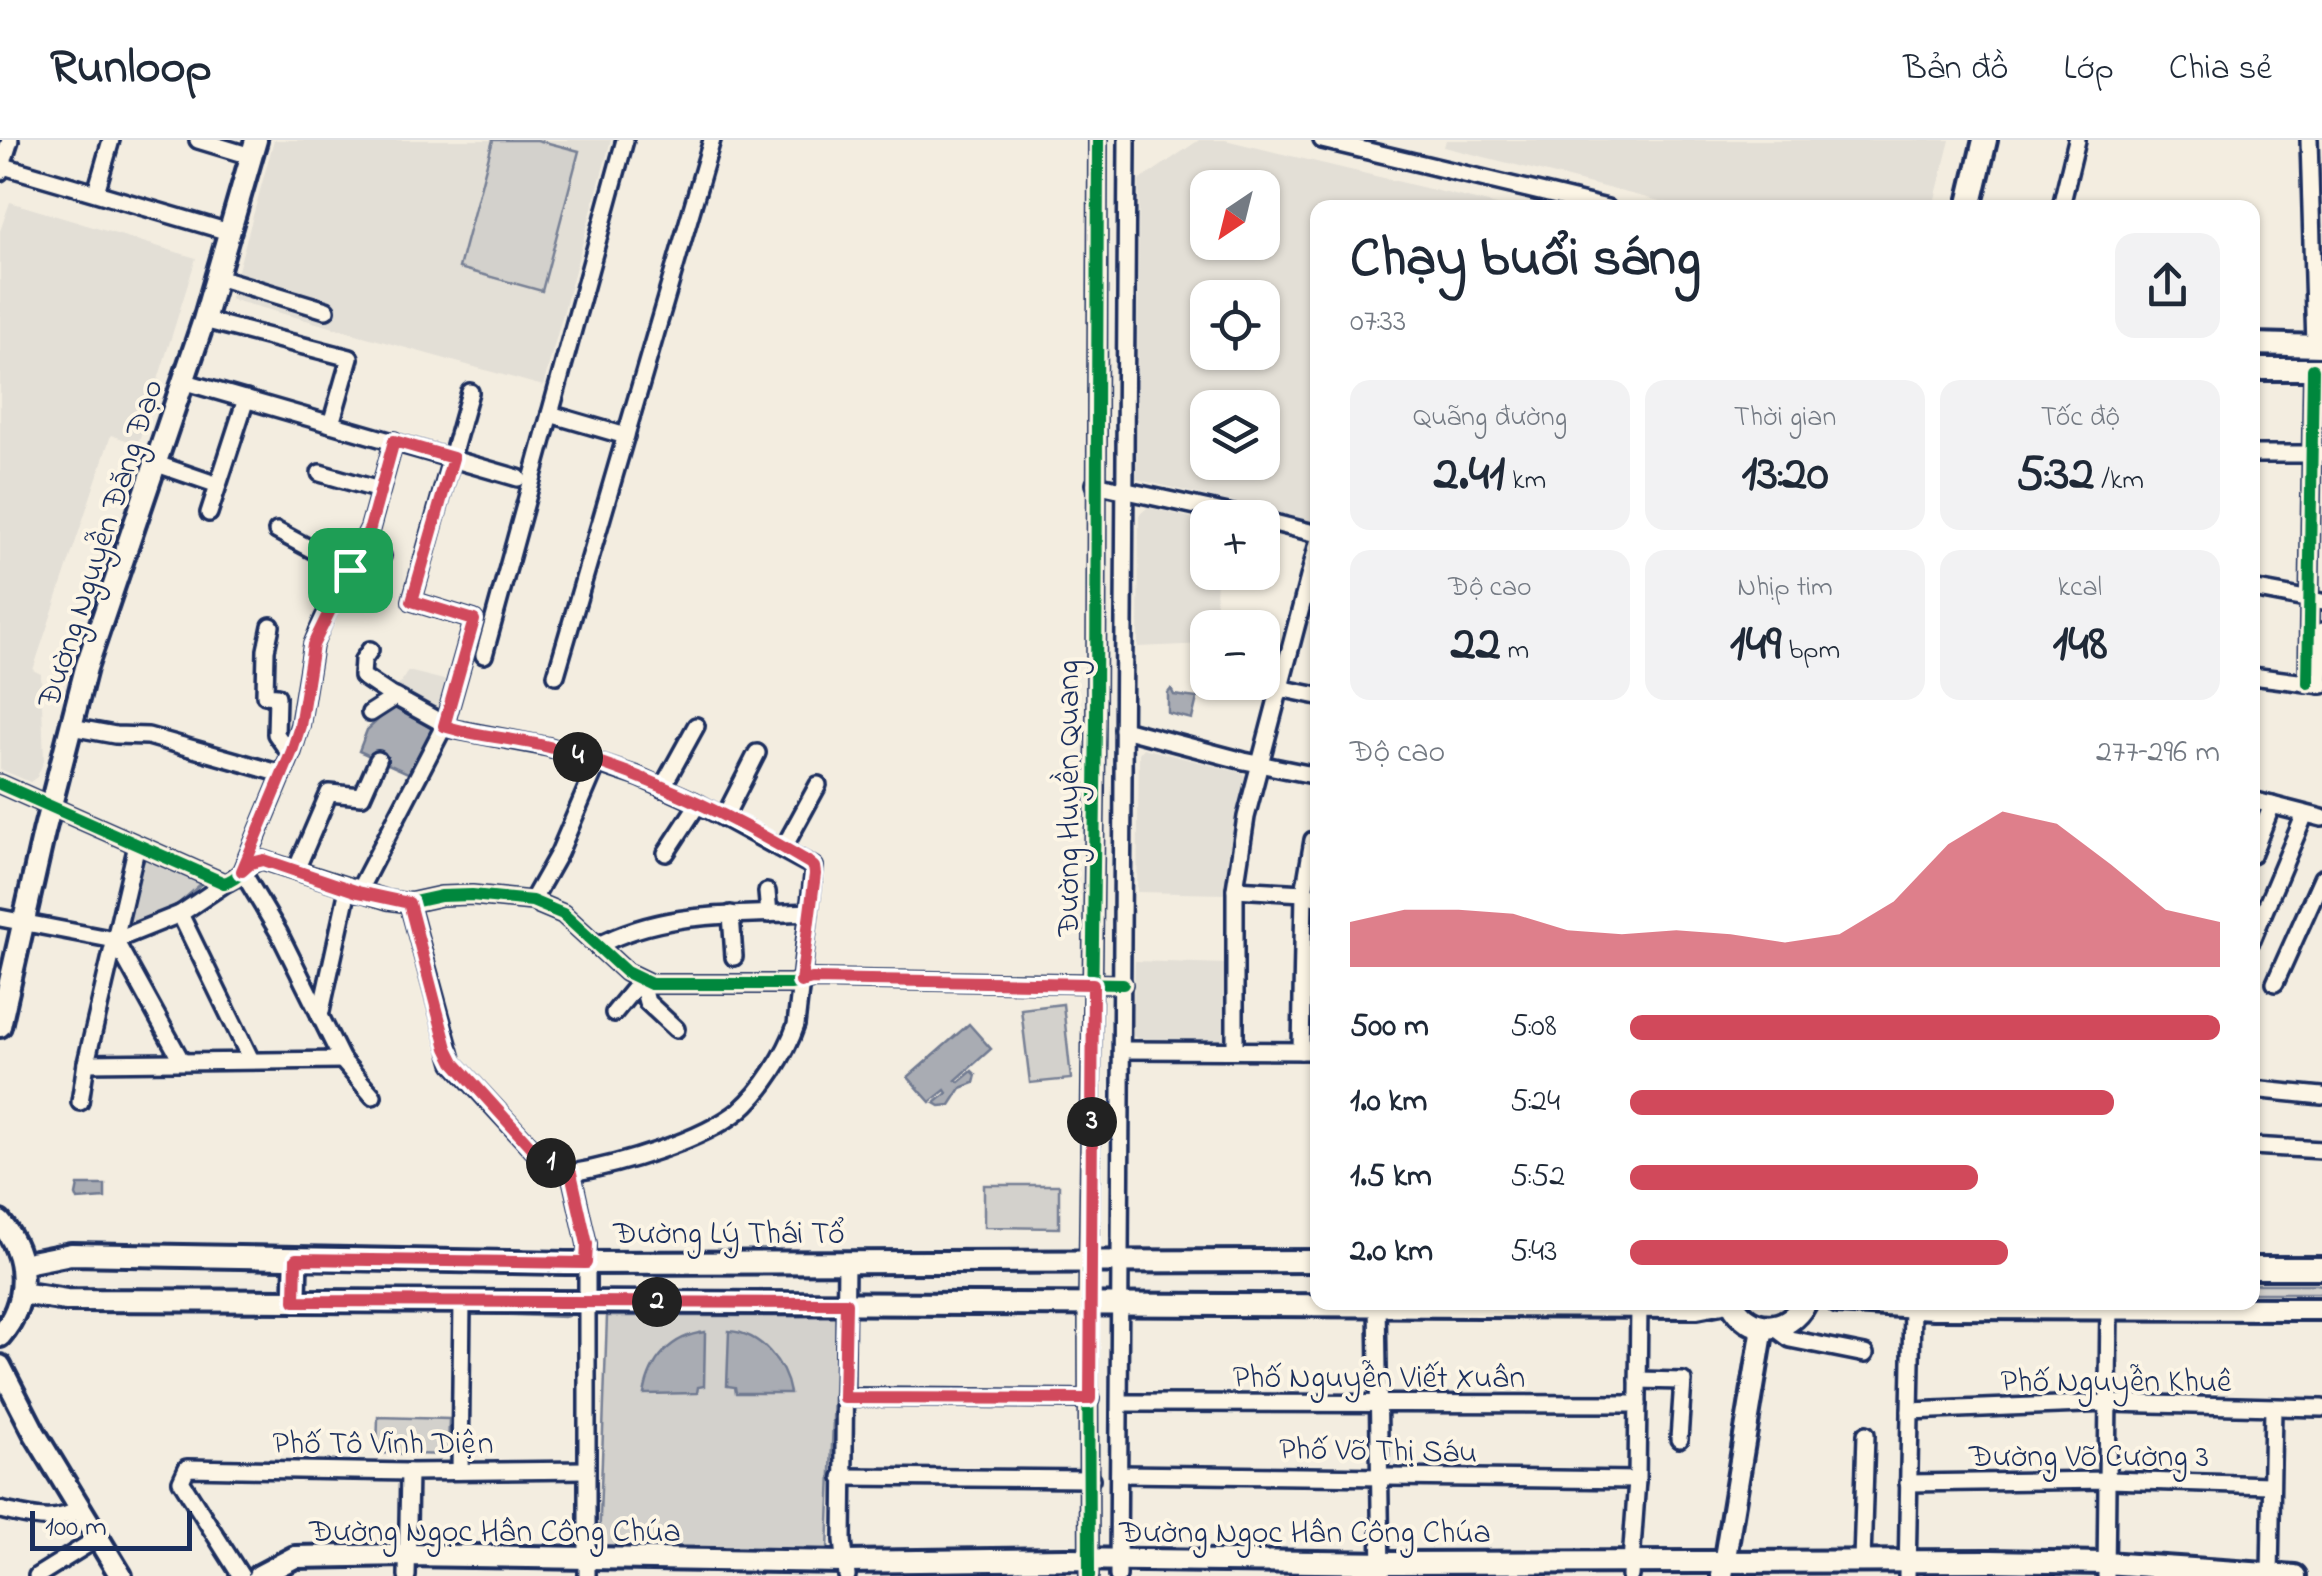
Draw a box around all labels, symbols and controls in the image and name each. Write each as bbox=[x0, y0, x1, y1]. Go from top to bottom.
text: Runloop bbox=[50, 34, 212, 104]
text: Bản đồ bbox=[1903, 44, 2009, 95]
text: Lớp bbox=[2064, 44, 2114, 95]
text: Chia sẻ bbox=[2169, 44, 2272, 95]
north arrow bbox=[1190, 170, 1280, 260]
map controls bbox=[1190, 170, 1280, 700]
text: Chạy buổi sáng bbox=[1350, 221, 1701, 301]
button: share bbox=[2115, 233, 2220, 338]
button: locate bbox=[1190, 280, 1280, 370]
text: 07:33 bbox=[1350, 299, 1406, 346]
street label: Đường Nguyễn Đăng Đạo bbox=[27, 374, 178, 715]
button: layers bbox=[1190, 390, 1280, 480]
text: Quãng đường bbox=[1413, 398, 1567, 439]
text: Thời gian bbox=[1734, 398, 1836, 439]
text: Tốc độ bbox=[2041, 398, 2119, 439]
text: 2.41 bbox=[1434, 439, 1505, 512]
text: 13:20 bbox=[1741, 439, 1829, 512]
text: 5:32 bbox=[2016, 439, 2094, 512]
text: km bbox=[1505, 461, 1546, 502]
text: /km bbox=[2094, 461, 2144, 502]
button: + bbox=[1190, 500, 1280, 590]
pin bbox=[308, 528, 393, 613]
icon: arrive bbox=[323, 543, 378, 598]
text: Độ cao bbox=[1448, 568, 1532, 609]
text: Nhịp tim bbox=[1737, 568, 1833, 609]
text: kcal bbox=[2058, 568, 2102, 609]
text: 22 bbox=[1451, 609, 1500, 682]
text: 149 bbox=[1730, 609, 1781, 682]
text: 148 bbox=[2052, 609, 2108, 682]
button: − bbox=[1190, 610, 1280, 700]
text: m bbox=[1500, 631, 1529, 672]
text: bpm bbox=[1781, 631, 1840, 672]
street label: Đường Huyền Quang bbox=[1047, 660, 1094, 937]
text: Độ cao bbox=[1350, 730, 1445, 777]
text: 277–296 m bbox=[2096, 730, 2220, 777]
pin: 4 bbox=[553, 732, 603, 782]
text: 4 bbox=[572, 736, 584, 777]
text: 500 m bbox=[1350, 1004, 1429, 1051]
text: 5:08 bbox=[1510, 1004, 1557, 1051]
text: 1.0 km bbox=[1350, 1079, 1427, 1126]
text: 5:24 bbox=[1510, 1079, 1560, 1126]
pin: 3 bbox=[1067, 1097, 1117, 1147]
text: 3 bbox=[1086, 1101, 1098, 1142]
pin: 1 bbox=[526, 1138, 576, 1188]
text: 1 bbox=[547, 1142, 555, 1183]
text: 1.5 km bbox=[1350, 1154, 1432, 1201]
text: 5:52 bbox=[1510, 1154, 1565, 1201]
street label: Đường Lý Thái Tổ bbox=[612, 1212, 845, 1259]
text: 2.0 km bbox=[1350, 1229, 1433, 1276]
text: 5:43 bbox=[1510, 1229, 1557, 1276]
pin: 2 bbox=[632, 1277, 682, 1327]
text: 2 bbox=[650, 1281, 664, 1322]
street label: Phố Nguyễn Viết Xuân bbox=[1233, 1356, 1525, 1403]
street label: Phố Nguyễn Khuê bbox=[2001, 1360, 2232, 1407]
street label: Phố Tô Vĩnh Diện bbox=[272, 1422, 494, 1469]
street label: Phố Võ Thị Sáu bbox=[1278, 1427, 1478, 1478]
street label: Đường Võ Cường 3 bbox=[1968, 1435, 2209, 1482]
scale bar bbox=[30, 1506, 192, 1550]
text: 100 m bbox=[45, 1508, 107, 1549]
street label: Đường Ngọc Hân Công Chúa bbox=[308, 1510, 681, 1557]
street label: Đường Ngọc Hân Công Chúa bbox=[1118, 1511, 1491, 1558]

